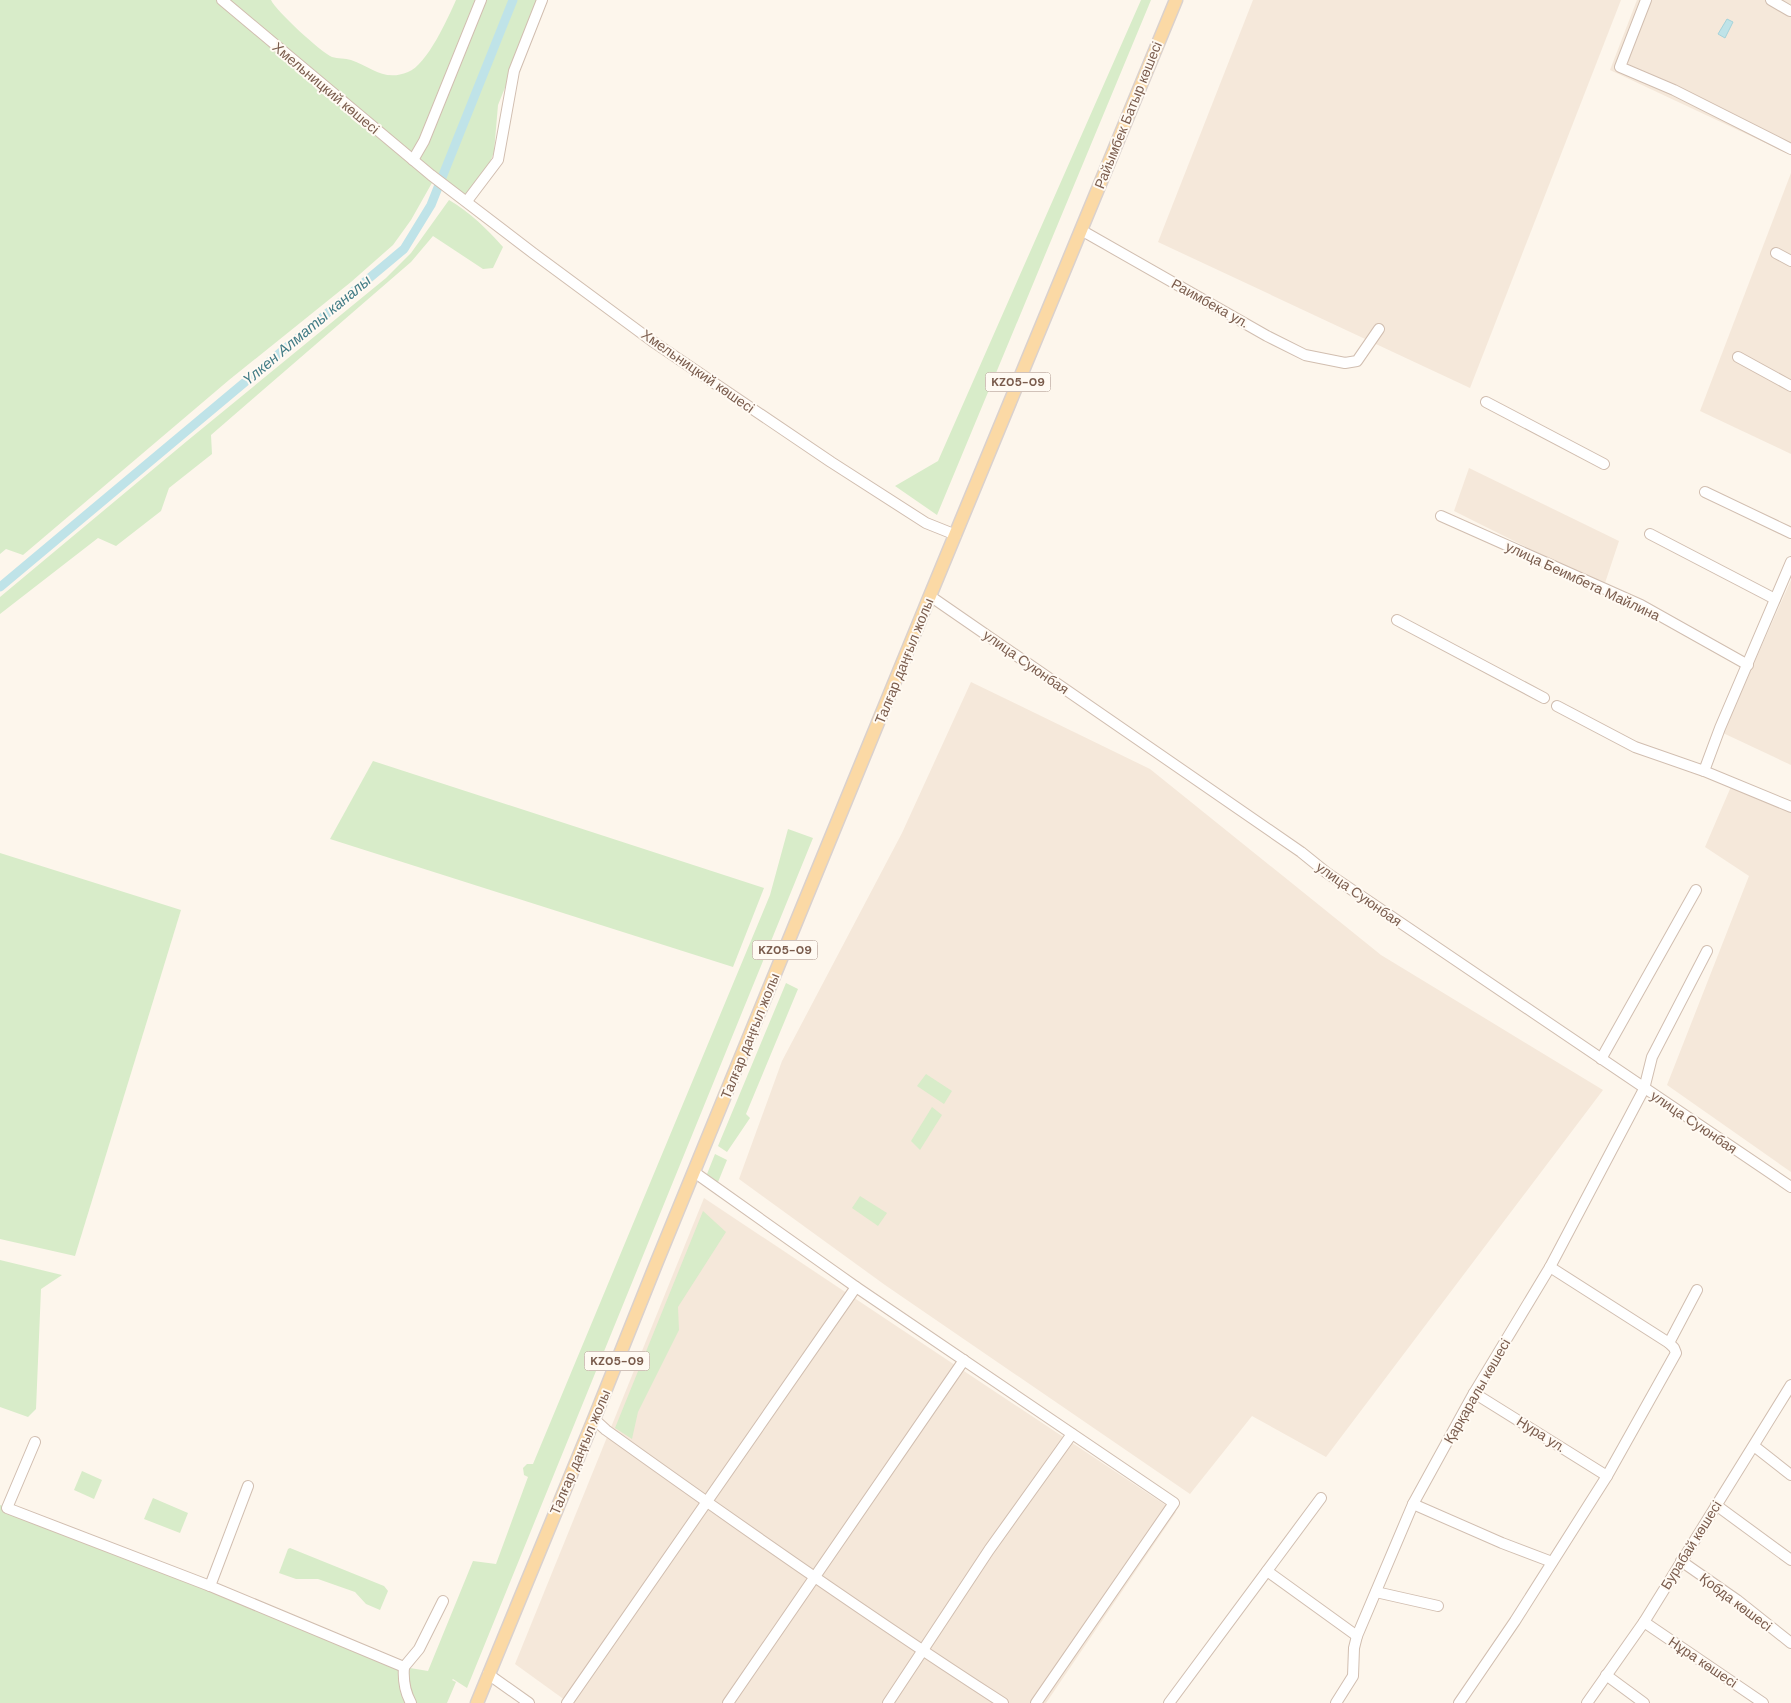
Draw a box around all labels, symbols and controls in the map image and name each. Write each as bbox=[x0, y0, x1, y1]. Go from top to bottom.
street label: Хмельницкий көшесі bbox=[269, 38, 383, 138]
street label: Райымбек Батыр көшесі bbox=[1090, 39, 1166, 191]
water label: Үлкен Алматы каналы bbox=[239, 271, 375, 389]
street label: Раимбека ул. bbox=[1168, 274, 1252, 332]
street label: Хмельницкий көшесі bbox=[638, 325, 758, 417]
road number: KZ05-09 bbox=[986, 372, 1050, 392]
street label: улица Беимбета Майлина bbox=[1503, 537, 1663, 625]
street label: Талғар даңғыл жолы bbox=[871, 595, 937, 727]
street label: улица Суюнбая bbox=[980, 626, 1072, 698]
street label: улица Суюнбая bbox=[1313, 858, 1405, 930]
road number: KZ05-09 bbox=[752, 940, 818, 960]
street label: Талғар даңғыл жолы bbox=[717, 970, 783, 1102]
street label: улица Суюнбая bbox=[1647, 1086, 1741, 1158]
street label: Қарқаралы көшесі bbox=[1440, 1335, 1514, 1447]
road number: KZ05-09 bbox=[584, 1352, 650, 1370]
street label: Талғар даңғыл жолы bbox=[546, 1387, 614, 1517]
street label: Нура ул. bbox=[1513, 1412, 1569, 1456]
street label: Бурабай көшесі bbox=[1657, 1497, 1725, 1593]
street label: Қобда көшесі bbox=[1696, 1569, 1776, 1635]
street label: Нұра көшесі bbox=[1665, 1632, 1741, 1692]

